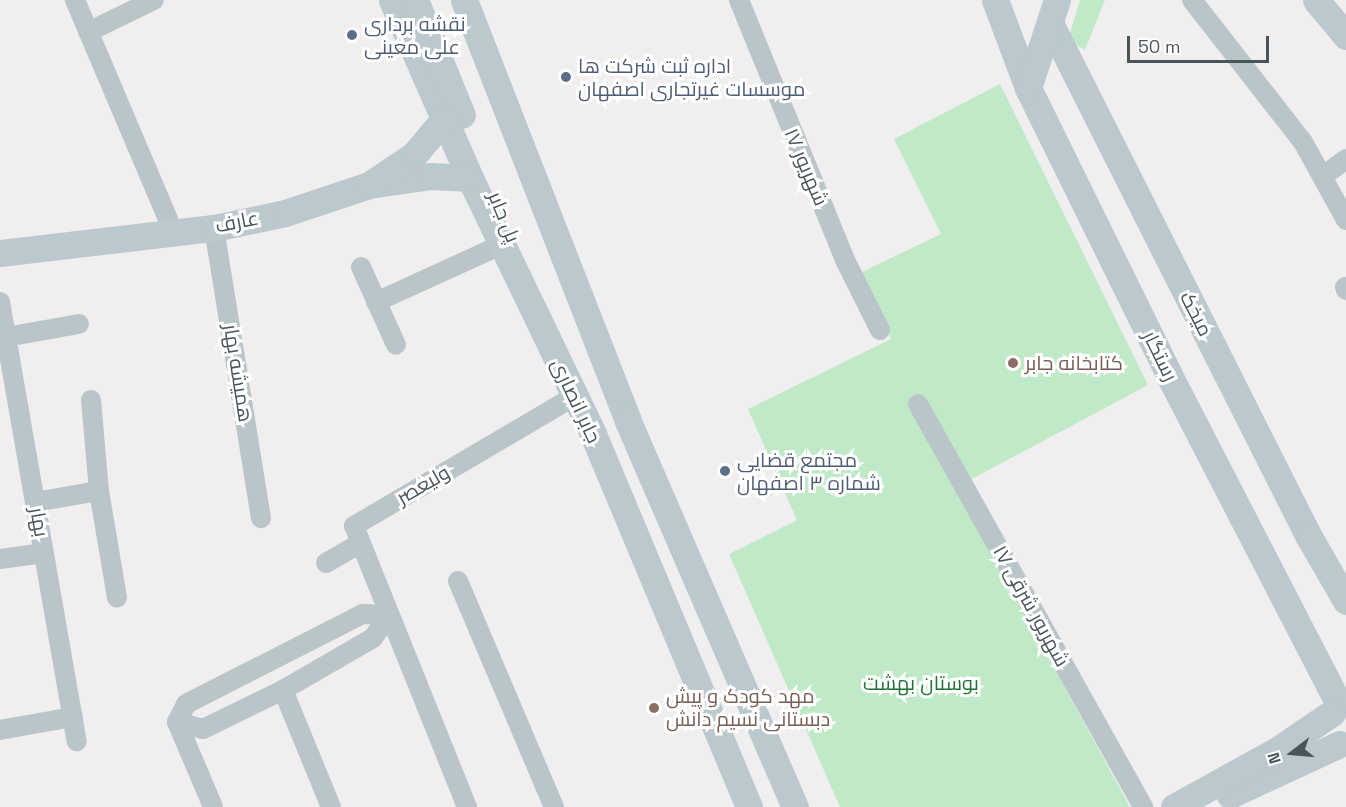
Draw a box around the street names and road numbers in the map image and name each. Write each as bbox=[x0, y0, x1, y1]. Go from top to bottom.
street label: ۱۷ شهریور bbox=[779, 125, 833, 209]
street label: پل جابر bbox=[483, 188, 525, 246]
street label: عارف bbox=[213, 206, 261, 238]
street label: میخک bbox=[1175, 288, 1217, 340]
street label: همیشه بهار bbox=[218, 322, 258, 424]
street label: رستگار bbox=[1138, 327, 1182, 385]
street label: جابر انصاری bbox=[546, 355, 606, 447]
street label: ولیعصر bbox=[392, 460, 454, 510]
street label: بهار bbox=[25, 505, 53, 539]
street label: ۱۷ شهریور شرقی bbox=[988, 541, 1074, 671]

